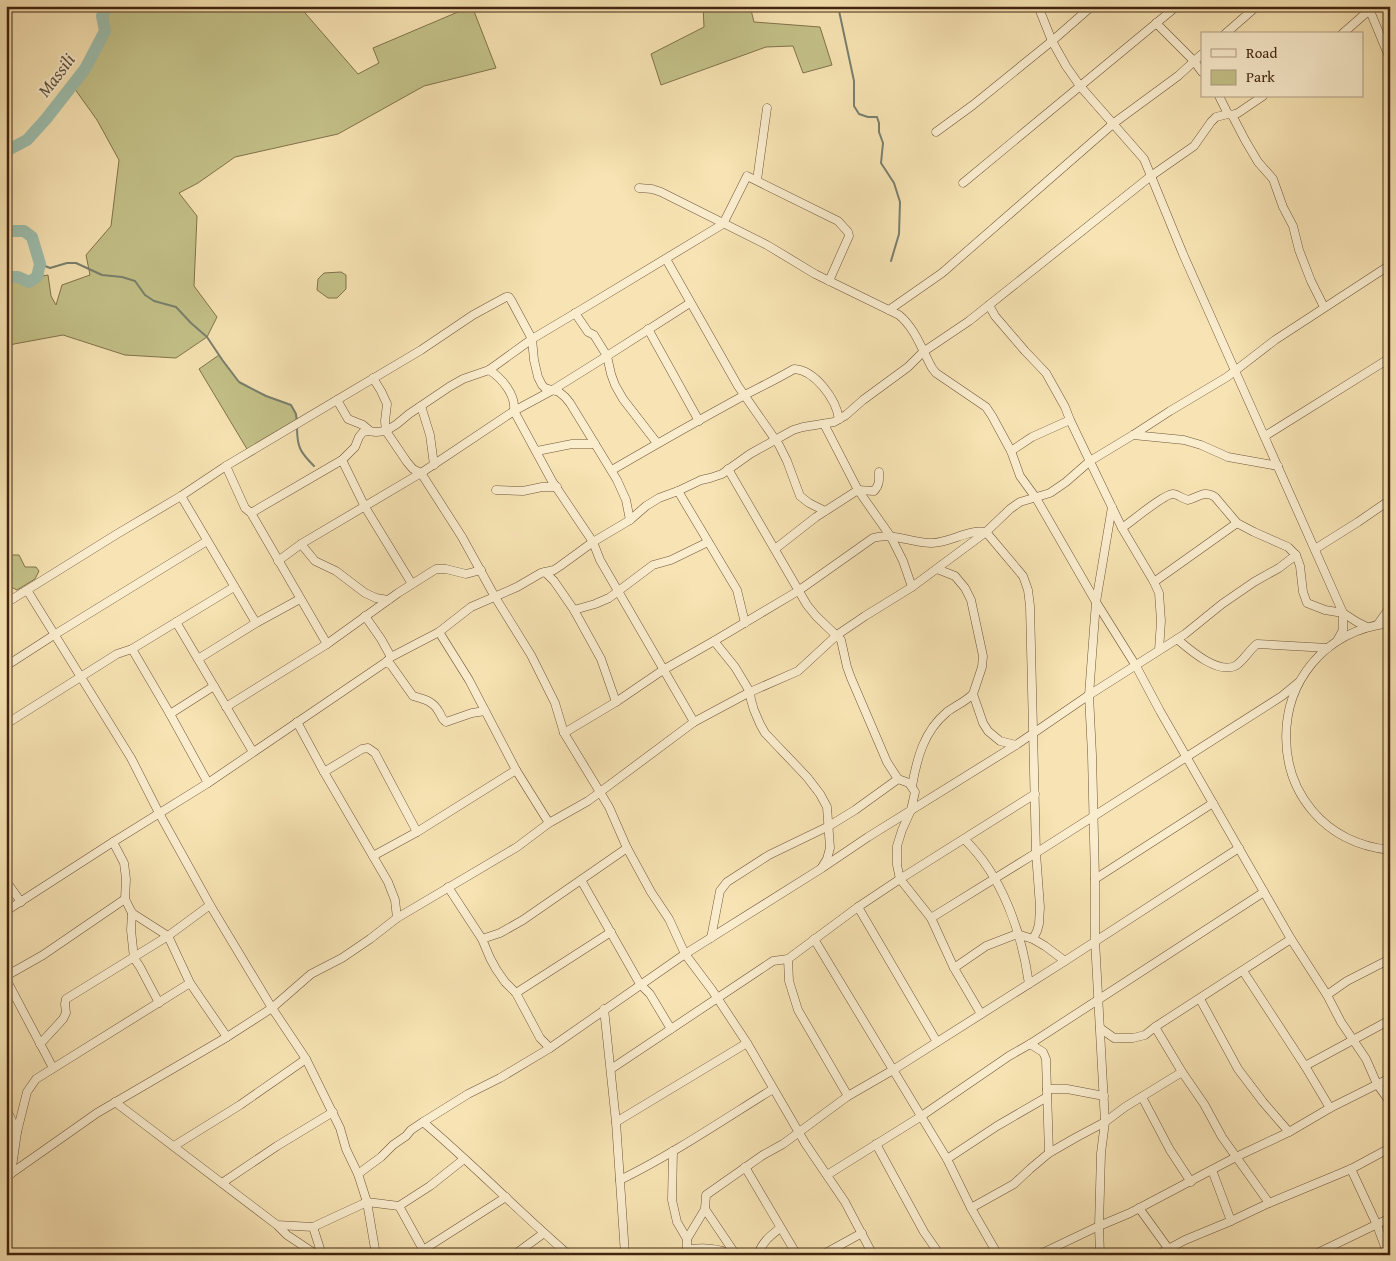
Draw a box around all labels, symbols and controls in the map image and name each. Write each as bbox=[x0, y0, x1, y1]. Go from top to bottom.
legend bbox=[1201, 32, 1364, 98]
text: Road bbox=[1246, 42, 1277, 63]
water label: Massili bbox=[31, 47, 82, 102]
text: Park bbox=[1246, 66, 1275, 87]

